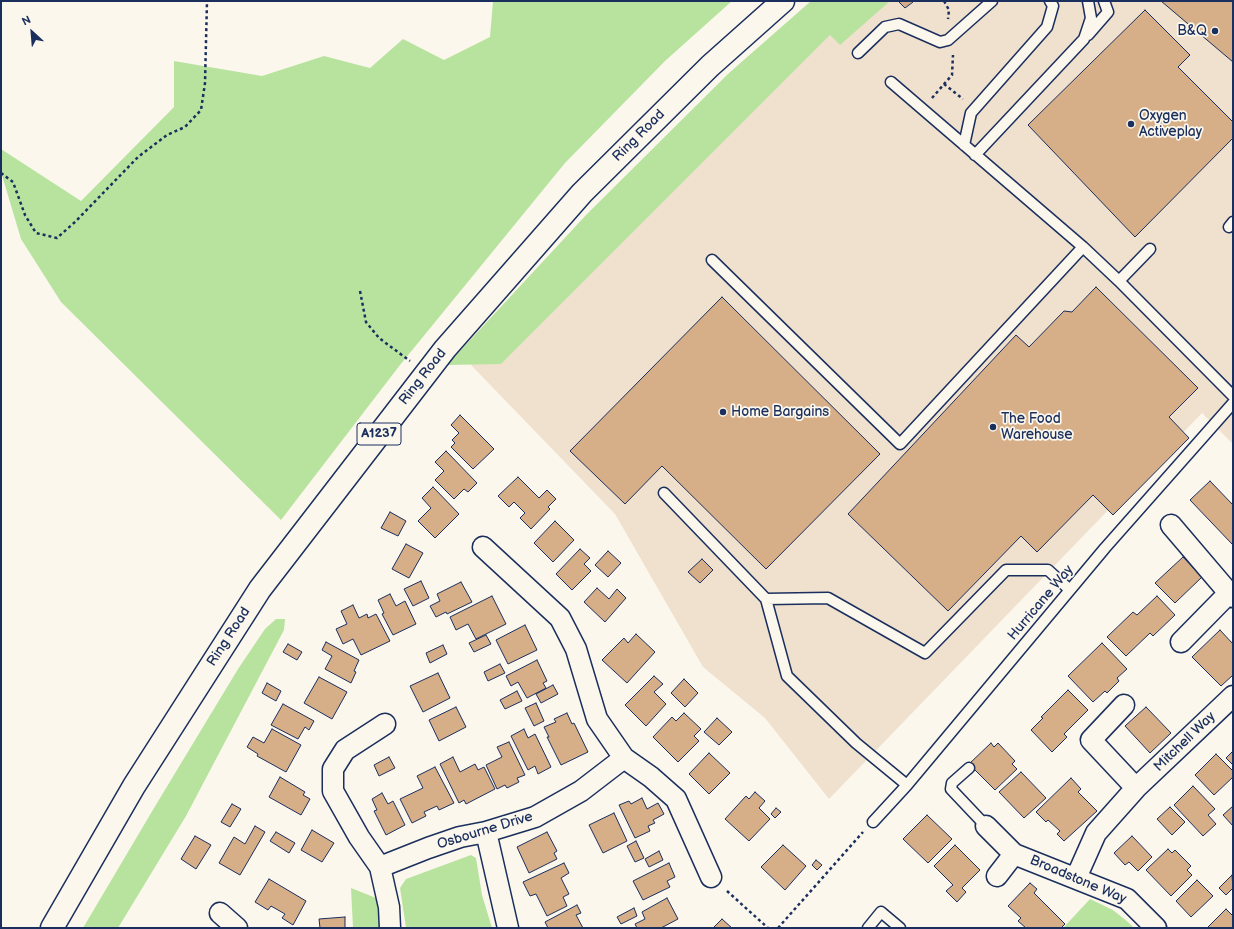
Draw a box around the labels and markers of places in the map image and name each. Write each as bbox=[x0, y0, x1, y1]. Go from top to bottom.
place label: B&Q bbox=[1177, 23, 1207, 39]
marker: B&Q bbox=[1210, 26, 1220, 36]
place label: Oxygen Activeplay bbox=[1139, 108, 1202, 140]
marker: Oxygen Activeplay bbox=[1126, 119, 1136, 129]
place label: Home Bargains bbox=[731, 404, 829, 420]
marker: Home Bargains bbox=[718, 407, 728, 417]
place label: The Food Warehouse bbox=[1001, 411, 1073, 444]
marker: The Food Warehouse bbox=[988, 422, 998, 432]

